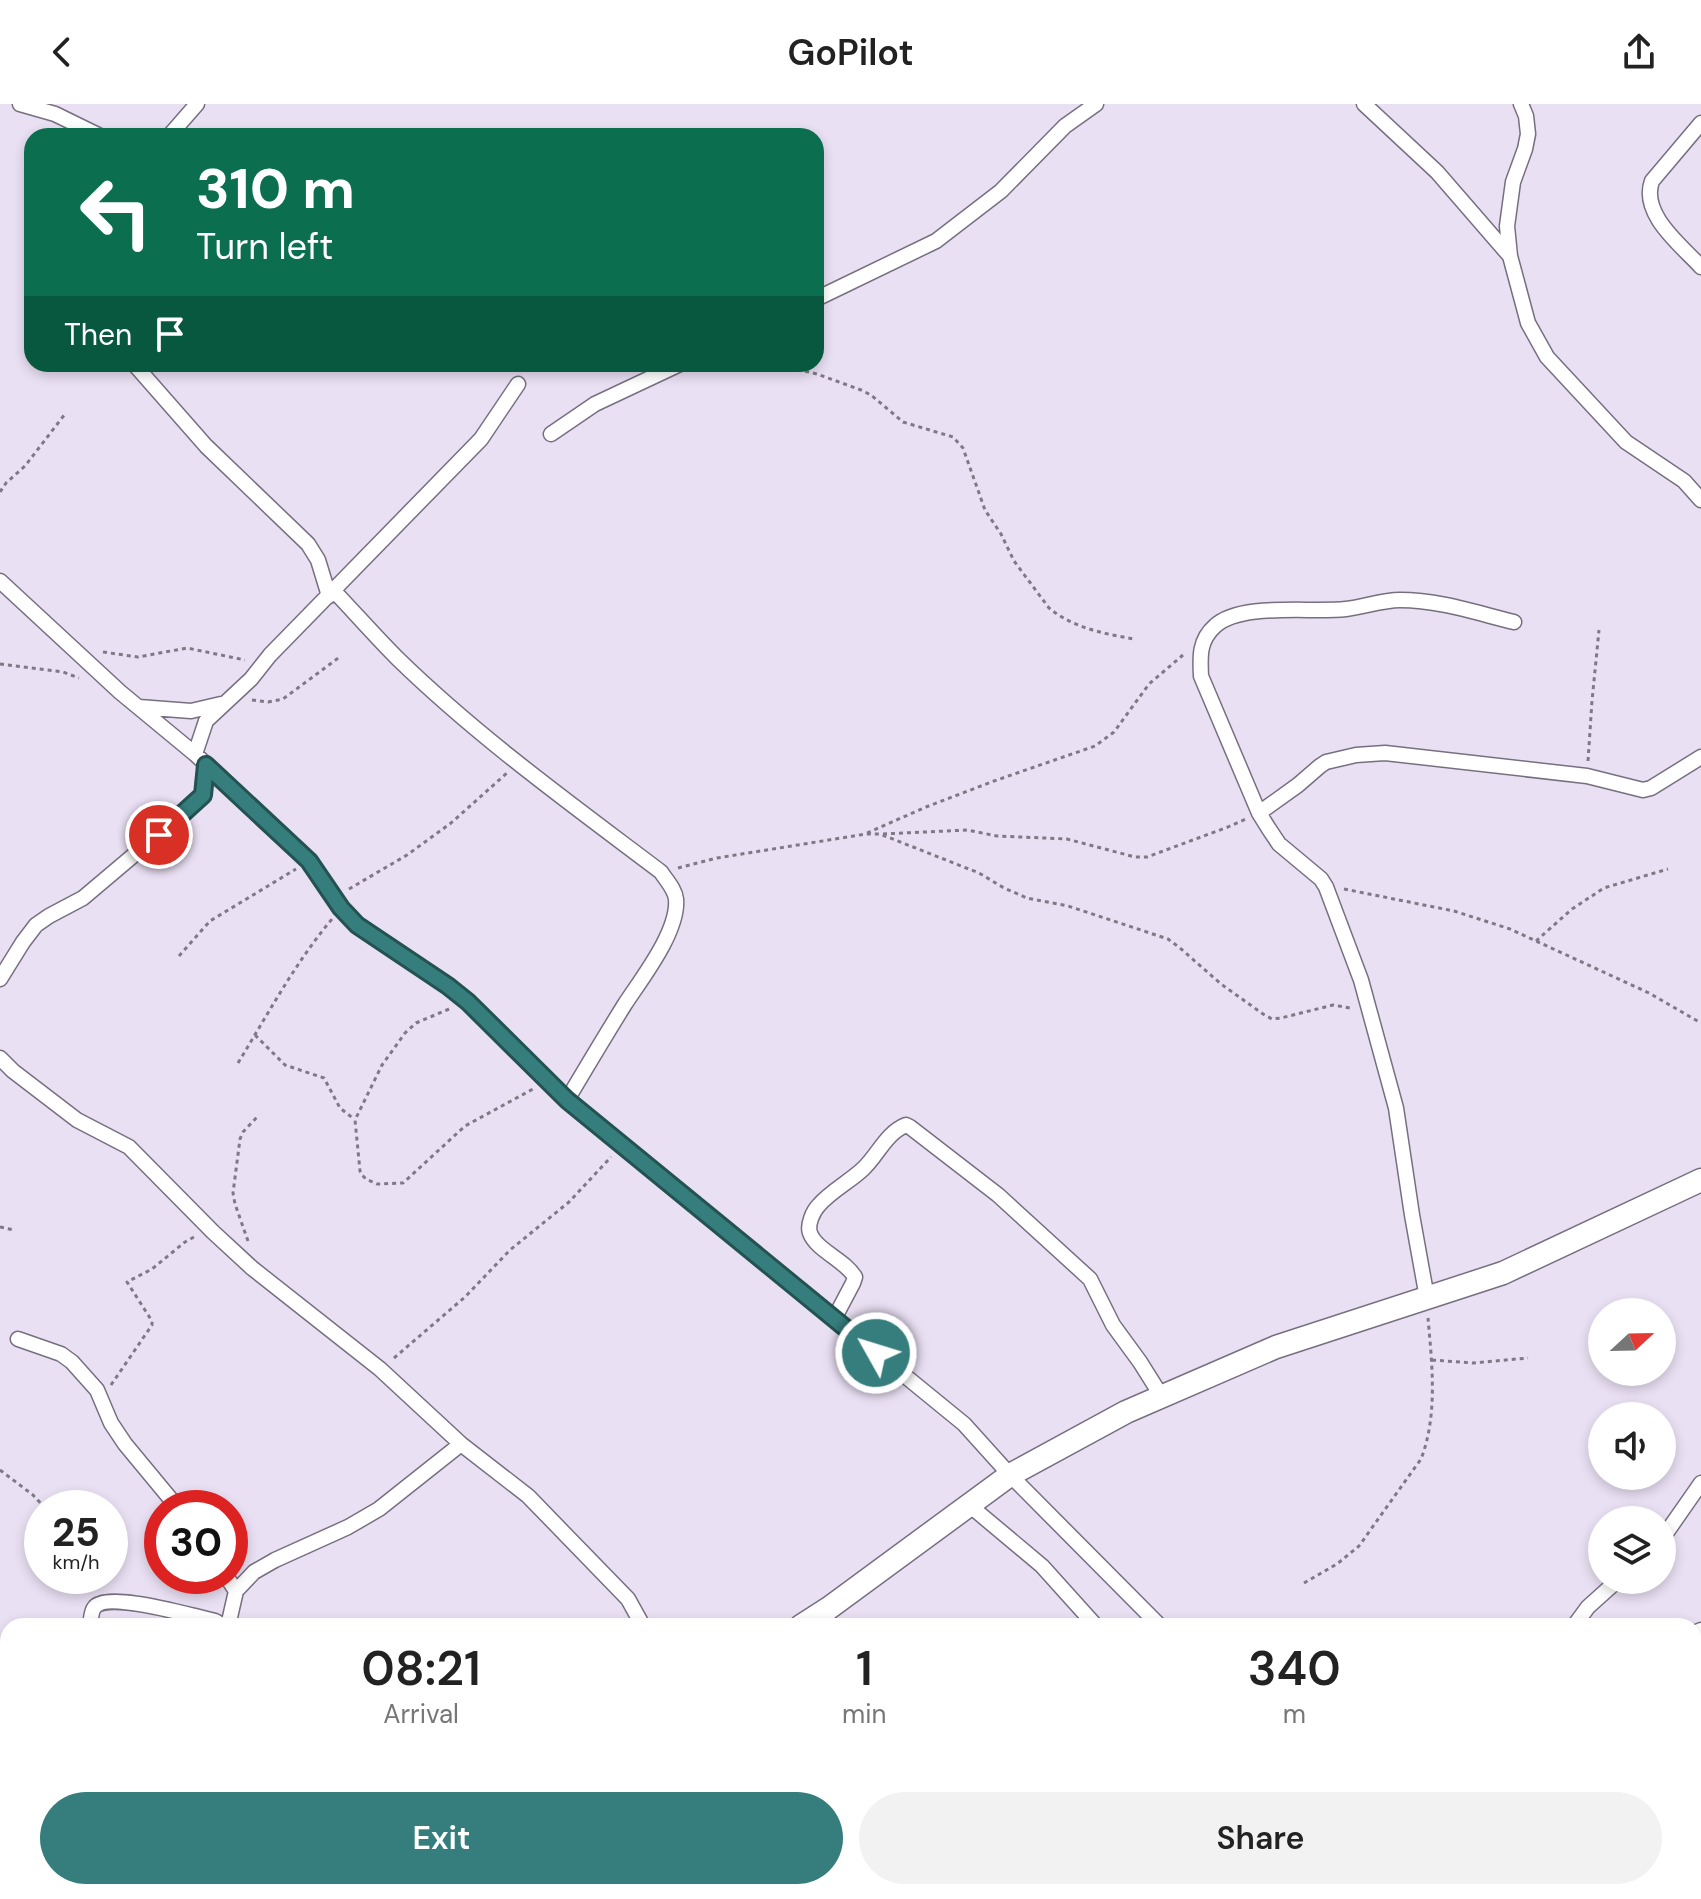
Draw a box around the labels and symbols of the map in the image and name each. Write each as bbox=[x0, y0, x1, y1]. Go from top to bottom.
pin bbox=[125, 801, 193, 869]
north arrow bbox=[1588, 1298, 1676, 1386]
position arrow bbox=[834, 1311, 918, 1395]
speed limit sign: 30 bbox=[144, 1490, 248, 1594]

